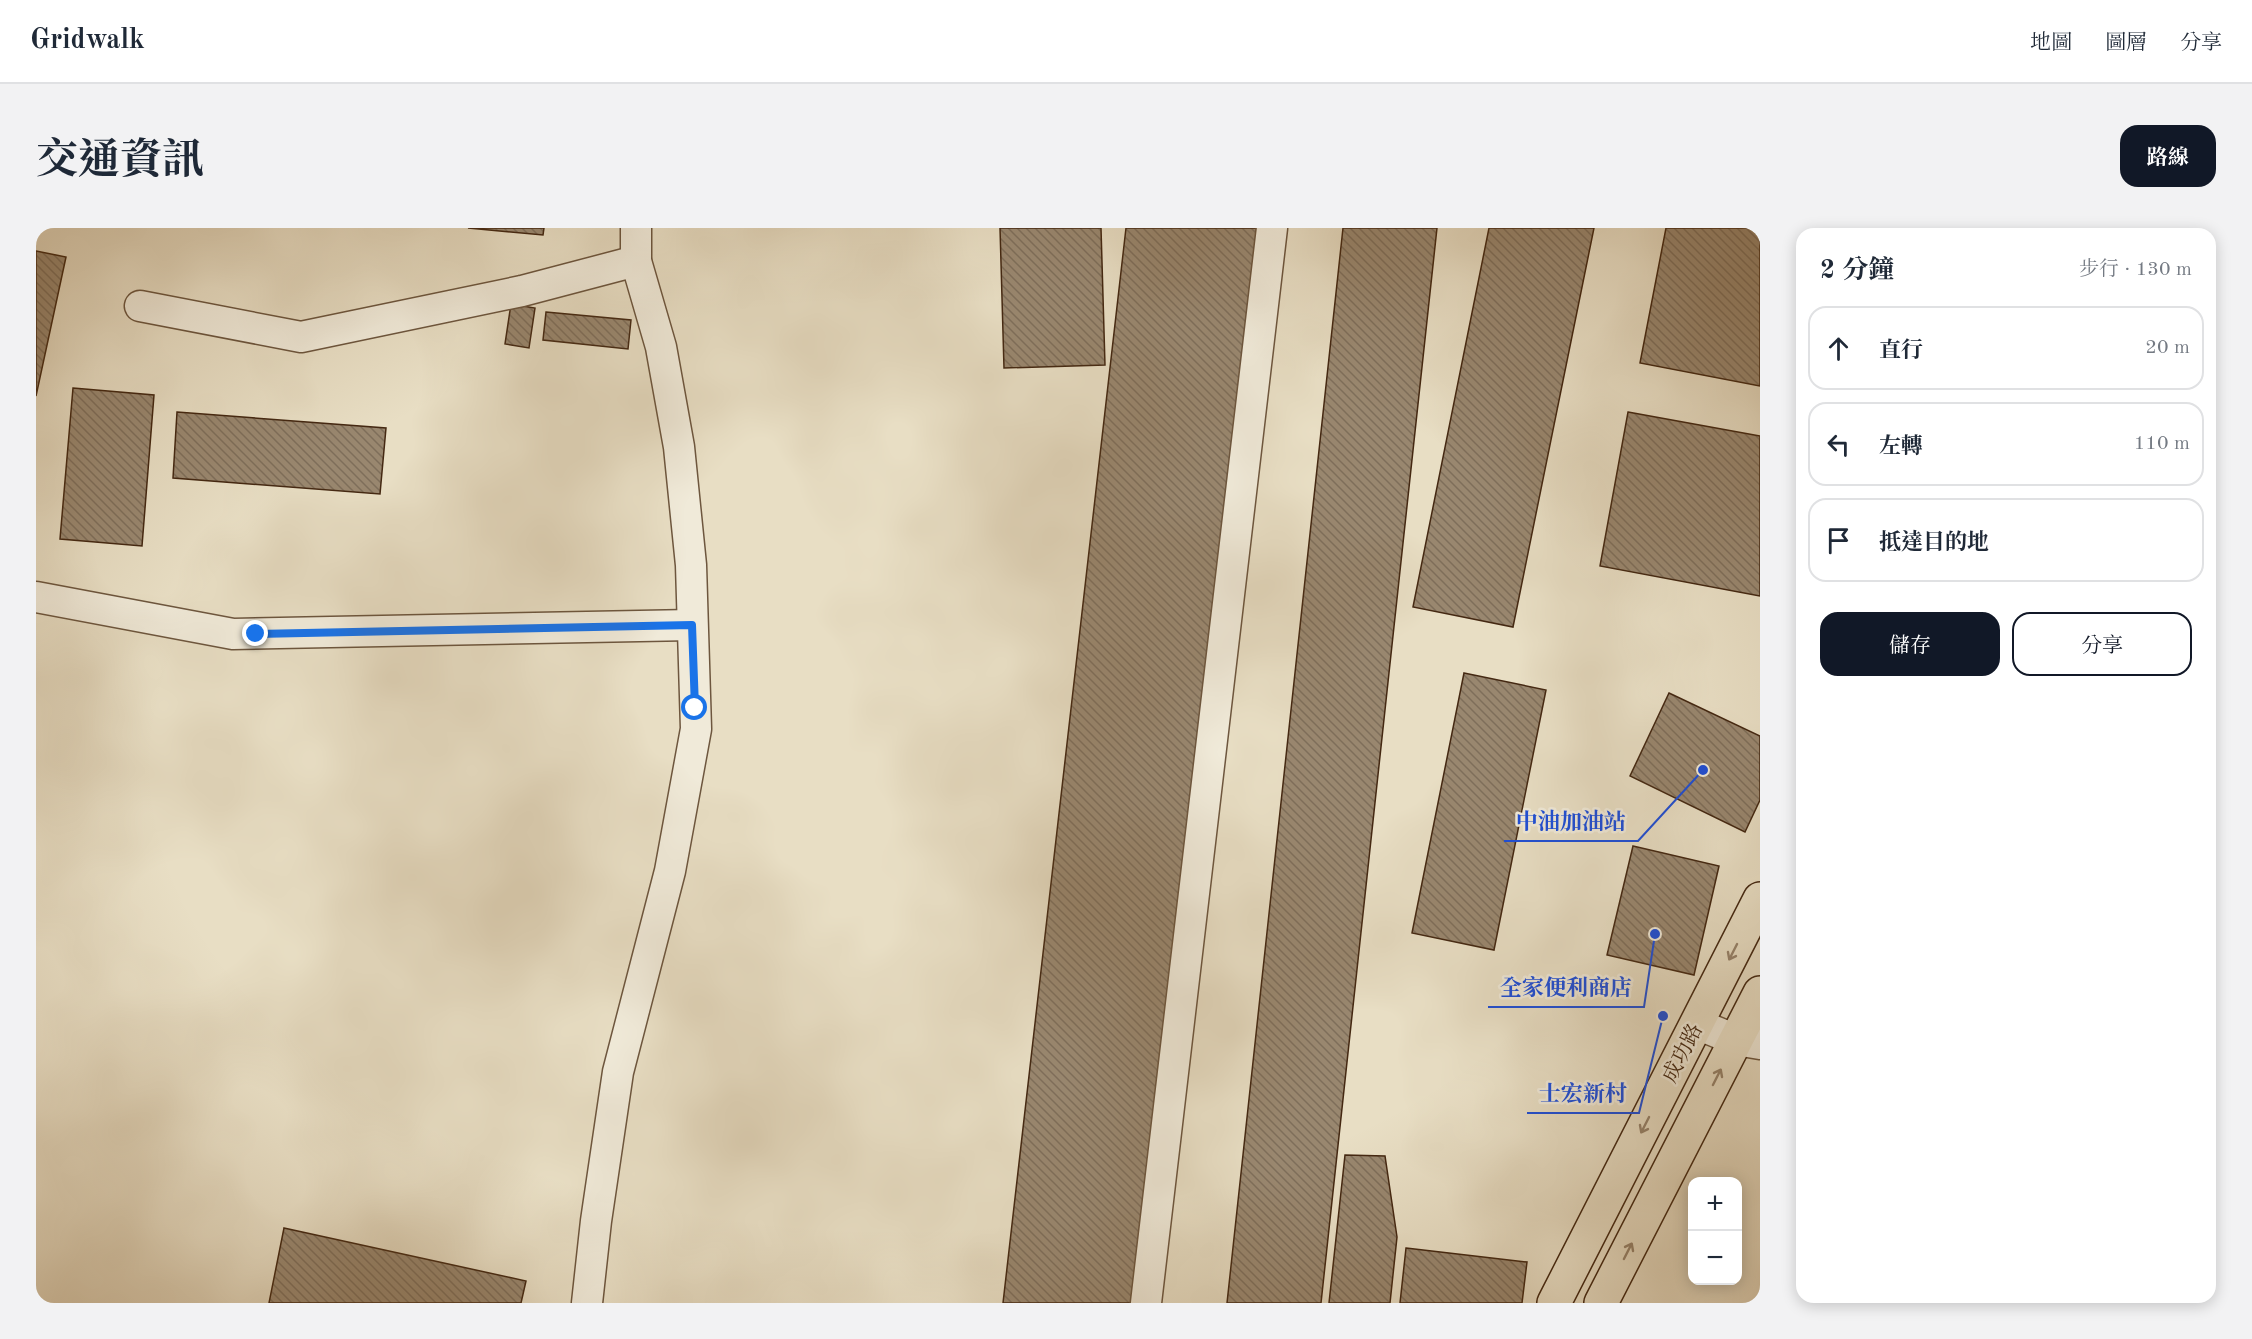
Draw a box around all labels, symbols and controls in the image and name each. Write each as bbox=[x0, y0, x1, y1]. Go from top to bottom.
text: Gridwalk bbox=[30, 27, 145, 55]
text: 地圖 bbox=[2030, 33, 2072, 54]
text: 圖層 bbox=[2105, 33, 2147, 54]
text: 分享 bbox=[2180, 33, 2222, 54]
button: 路線 bbox=[2120, 125, 2216, 187]
text: 交通資訊 bbox=[36, 141, 204, 183]
text: 2 分鐘 bbox=[1820, 258, 1894, 284]
text: 步行 · 130 m bbox=[2079, 260, 2192, 280]
icon: ahead bbox=[1822, 332, 1855, 365]
text: 20 m bbox=[2145, 338, 2190, 358]
text: 直行 bbox=[1879, 340, 1923, 362]
icon: left bbox=[1822, 428, 1855, 461]
text: 110 m bbox=[2134, 434, 2190, 454]
text: 左轉 bbox=[1879, 436, 1923, 458]
icon: arrive bbox=[1822, 524, 1855, 557]
text: 抵達目的地 bbox=[1879, 532, 1989, 554]
button: 儲存 bbox=[1820, 612, 2000, 676]
button: 分享 bbox=[2012, 612, 2192, 676]
route end bbox=[242, 620, 268, 646]
route start bbox=[681, 694, 707, 720]
callout: 中油加油站 bbox=[1504, 801, 1638, 841]
text: 中油加油站 bbox=[1516, 809, 1626, 834]
one-way arrow bbox=[1727, 942, 1739, 960]
callout: 全家便利商店 bbox=[1488, 967, 1644, 1007]
text: 全家便利商店 bbox=[1500, 975, 1632, 1000]
street label: 成功路 bbox=[1658, 1020, 1707, 1087]
one-way arrow bbox=[1712, 1069, 1723, 1087]
callout: 士宏新村 bbox=[1527, 1073, 1639, 1113]
text: 士宏新村 bbox=[1539, 1081, 1627, 1106]
one-way arrow bbox=[1639, 1116, 1650, 1134]
map controls bbox=[1688, 1177, 1742, 1285]
button: + bbox=[1688, 1177, 1742, 1231]
button: − bbox=[1688, 1231, 1742, 1285]
one-way arrow bbox=[1622, 1243, 1634, 1260]

